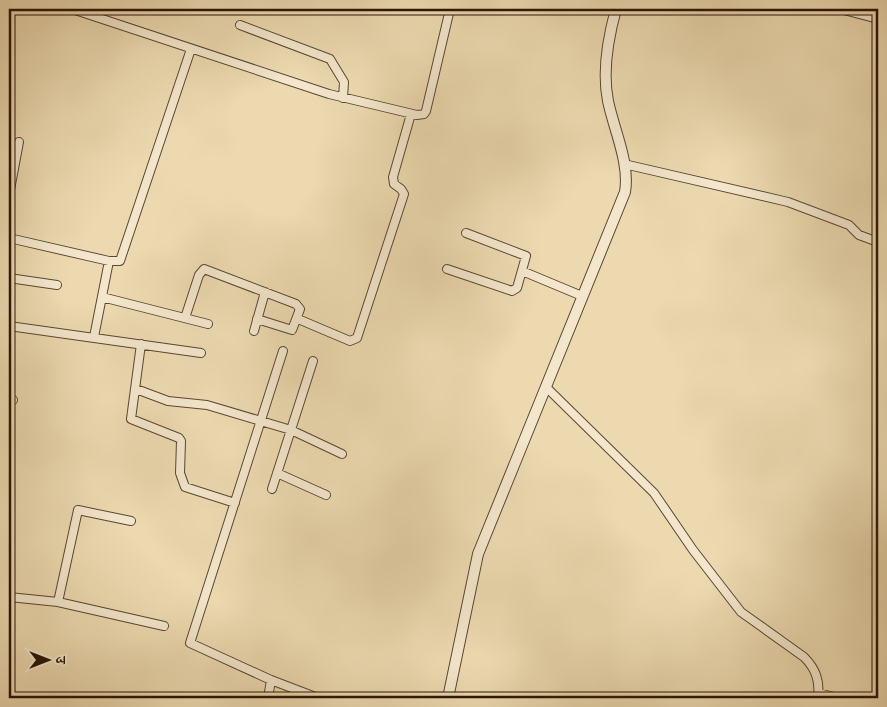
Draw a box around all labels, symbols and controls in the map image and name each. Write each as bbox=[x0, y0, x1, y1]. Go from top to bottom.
north arrow bbox=[22, 634, 72, 684]
text: उ bbox=[51, 655, 69, 664]

